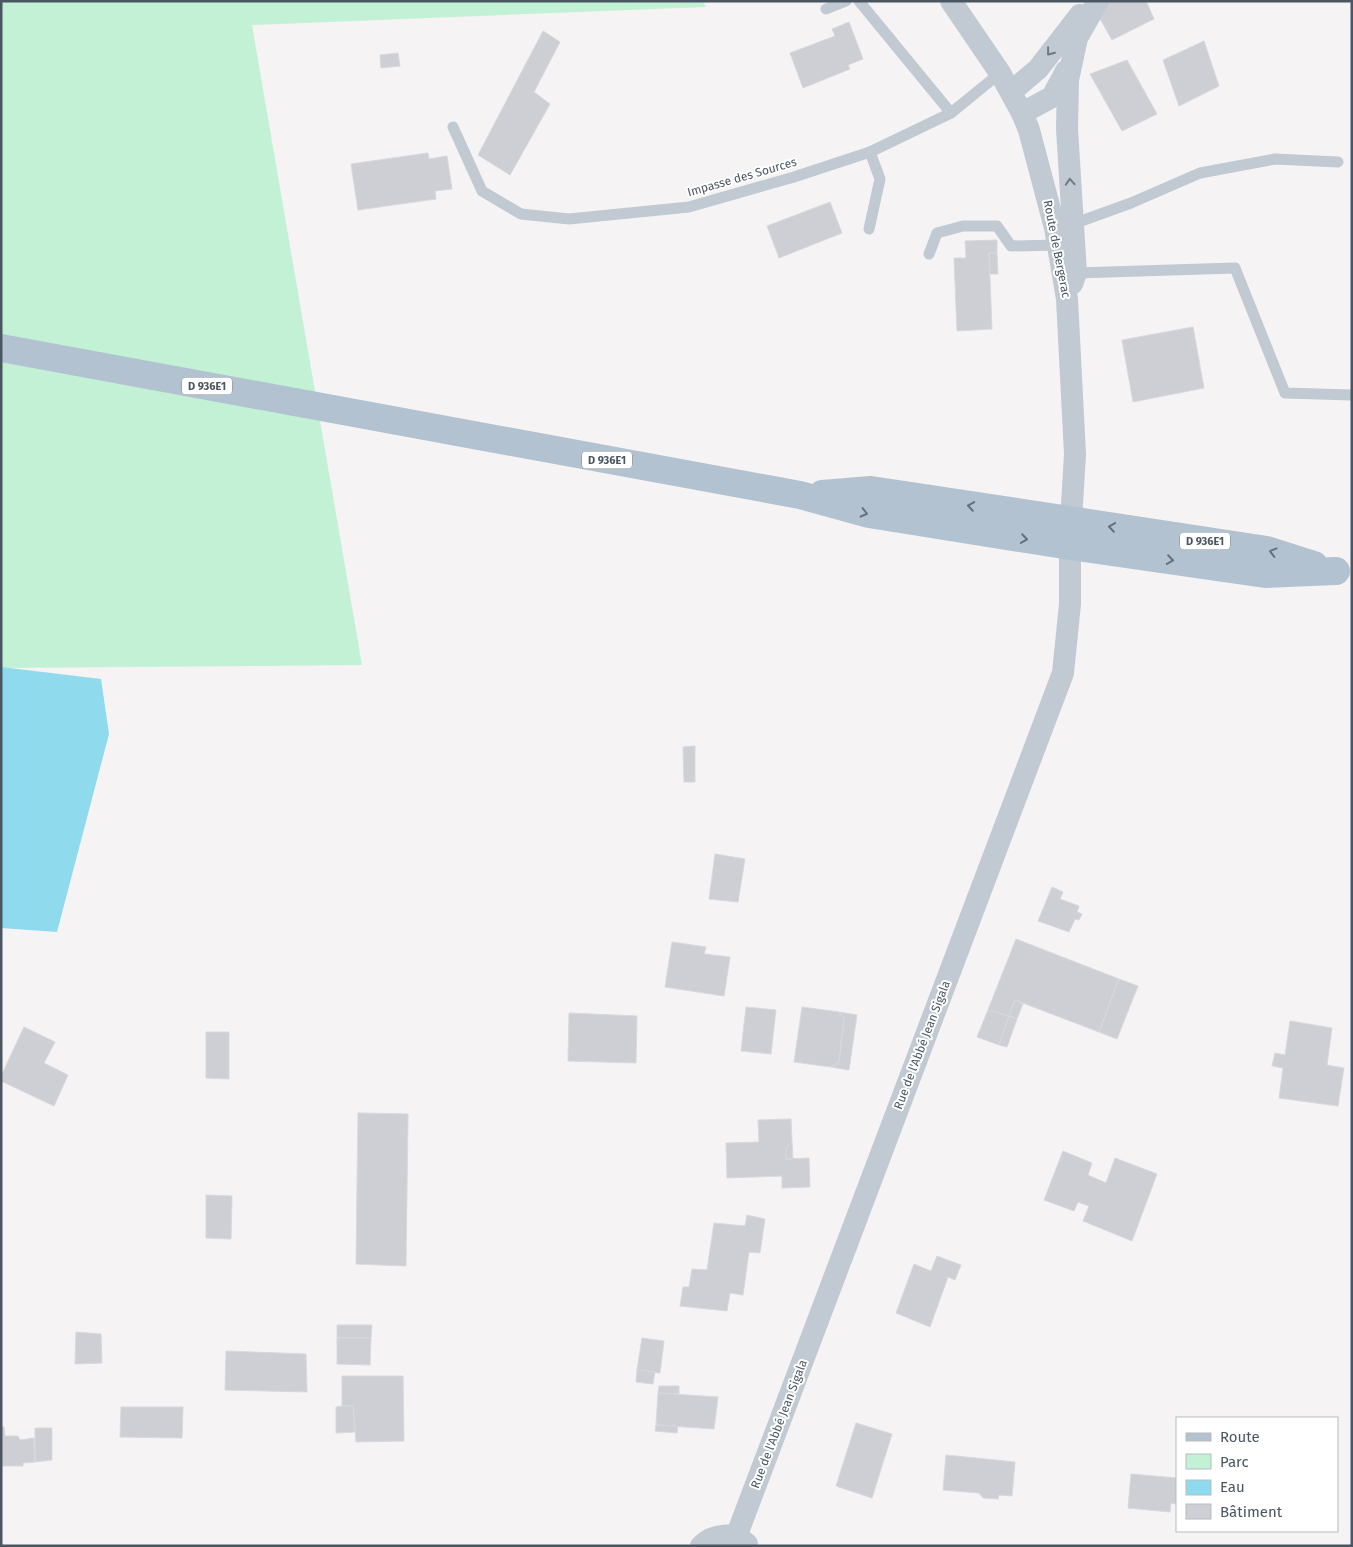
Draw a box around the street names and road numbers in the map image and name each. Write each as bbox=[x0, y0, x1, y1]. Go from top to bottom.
street label: Impasse des Sources bbox=[686, 155, 799, 199]
street label: Route de Bergerac bbox=[1041, 199, 1073, 299]
road number: D 936E1 bbox=[182, 378, 232, 394]
road number: D 936E1 bbox=[582, 452, 632, 468]
road number: D 936E1 bbox=[1180, 532, 1230, 550]
street label: Rue de l'Abbé Jean Sigala bbox=[891, 979, 953, 1111]
street label: Rue de l'Abbé Jean Sigala bbox=[748, 1358, 810, 1490]

